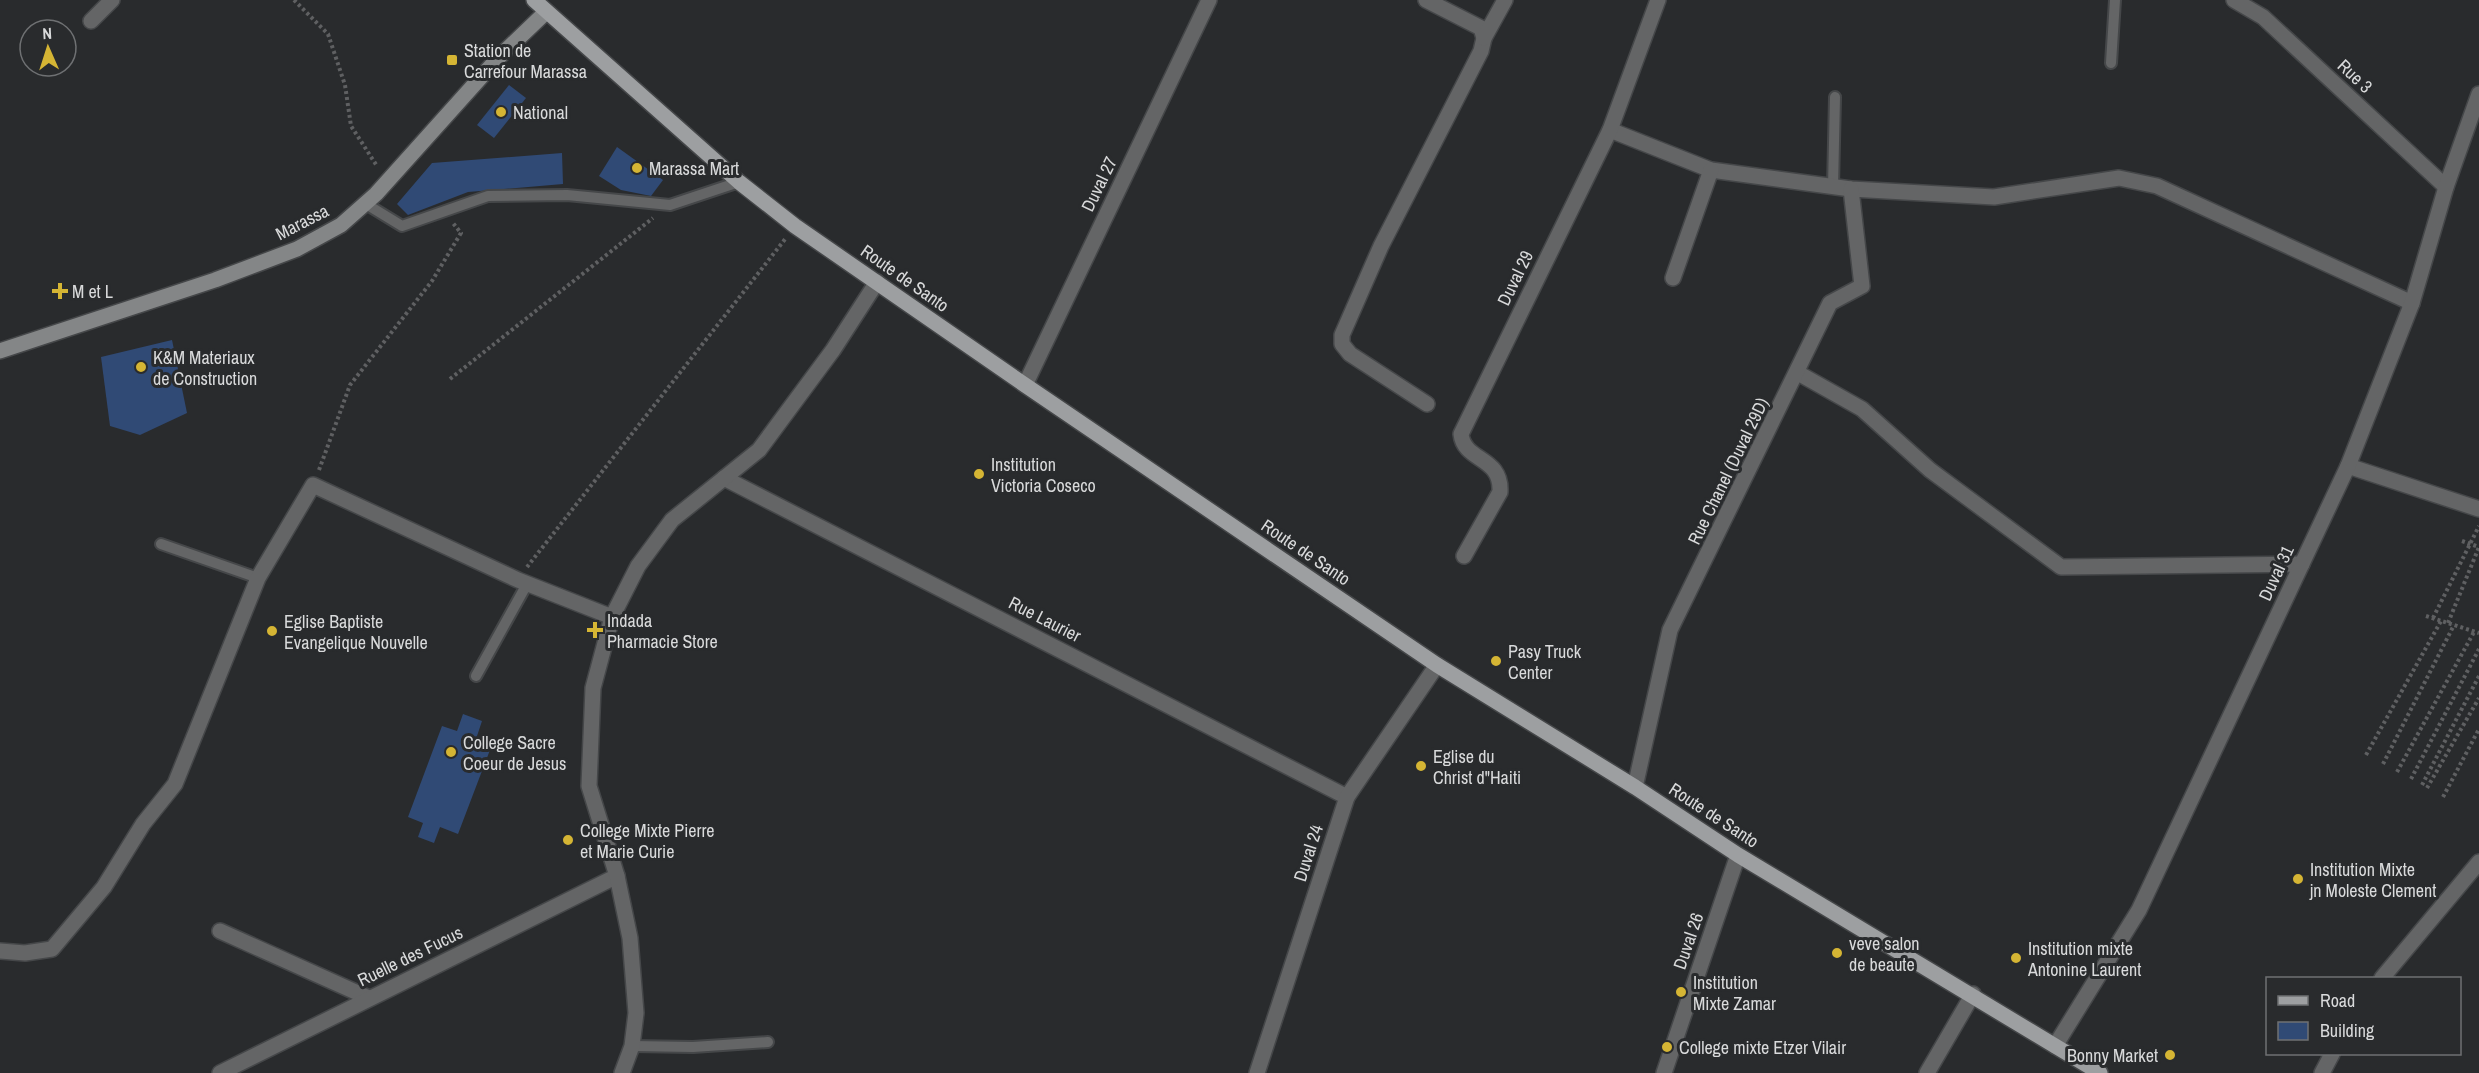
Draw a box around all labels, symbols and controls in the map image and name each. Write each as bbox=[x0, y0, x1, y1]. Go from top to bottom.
north arrow bbox=[18, 18, 78, 78]
text: N bbox=[42, 22, 53, 44]
place label: Station de Carrefour Marassa bbox=[464, 38, 587, 84]
marker: Station de Carrefour Marassa bbox=[445, 53, 459, 67]
street label: Rue 3 bbox=[2332, 53, 2378, 99]
place label: National bbox=[513, 100, 568, 125]
marker: National bbox=[494, 105, 508, 119]
street label: Duval 27 bbox=[1075, 152, 1123, 216]
place label: Marassa Mart bbox=[649, 156, 739, 181]
marker: Marassa Mart bbox=[630, 161, 644, 175]
street label: Marassa bbox=[271, 198, 333, 246]
street label: Route de Santo bbox=[856, 238, 954, 318]
street label: Duval 29 bbox=[1491, 246, 1539, 310]
place label: M et L bbox=[72, 279, 113, 304]
marker: M et L bbox=[53, 284, 67, 298]
place label: K&M Materiaux de Construction bbox=[153, 345, 257, 391]
marker: K&M Materiaux de Construction bbox=[134, 360, 148, 374]
street label: Rue Chanel (Duval 29D) bbox=[1682, 393, 1775, 549]
place label: Institution Victoria Coseco bbox=[991, 452, 1096, 498]
marker: Institution Victoria Coseco bbox=[972, 467, 986, 481]
street label: Route de Santo bbox=[1256, 513, 1356, 591]
street label: Duval 31 bbox=[2252, 541, 2300, 605]
street label: Rue Laurier bbox=[1005, 590, 1085, 648]
place label: Indada Pharmacie Store bbox=[607, 608, 718, 654]
place label: Eglise Baptiste Evangelique Nouvelle bbox=[284, 609, 428, 655]
marker: Indada Pharmacie Store bbox=[588, 623, 602, 637]
marker: Eglise Baptiste Evangelique Nouvelle bbox=[265, 624, 279, 638]
place label: Pasy Truck Center bbox=[1508, 639, 1582, 685]
marker: Pasy Truck Center bbox=[1489, 654, 1503, 668]
place label: College Sacre Coeur de Jesus bbox=[463, 730, 566, 776]
place label: Eglise du Christ d"Haiti bbox=[1433, 744, 1521, 790]
marker: College Sacre Coeur de Jesus bbox=[444, 745, 458, 759]
marker: Eglise du Christ d"Haiti bbox=[1414, 759, 1428, 773]
street label: Route de Santo bbox=[1664, 777, 1764, 853]
place label: College Mixte Pierre et Marie Curie bbox=[580, 818, 715, 864]
street label: Duval 24 bbox=[1287, 821, 1329, 885]
marker: College Mixte Pierre et Marie Curie bbox=[561, 833, 575, 847]
place label: Institution Mixte jn Moleste Clement bbox=[2309, 857, 2436, 903]
marker: Institution Mixte jn Moleste Clement bbox=[2291, 872, 2305, 886]
street label: Duval 26 bbox=[1667, 909, 1709, 973]
street label: Ruelle des Fucus bbox=[353, 920, 467, 992]
place label: veve salon de beaute bbox=[1849, 931, 1920, 977]
place label: Institution mixte Antonine Laurent bbox=[2027, 936, 2141, 982]
marker: veve salon de beaute bbox=[1830, 946, 1844, 960]
marker: Institution mixte Antonine Laurent bbox=[2009, 951, 2023, 965]
place label: Institution Mixte Zamar bbox=[1693, 970, 1776, 1016]
legend bbox=[2266, 977, 2461, 1055]
marker: Institution Mixte Zamar bbox=[1674, 985, 1688, 999]
text: Road bbox=[2320, 988, 2355, 1013]
text: Building bbox=[2320, 1018, 2375, 1043]
place label: College mixte Etzer Vilair bbox=[1679, 1035, 1846, 1060]
marker: College mixte Etzer Vilair bbox=[1660, 1040, 1674, 1054]
place label: Bonny Market bbox=[2067, 1043, 2158, 1068]
marker: Bonny Market bbox=[2163, 1048, 2177, 1062]

